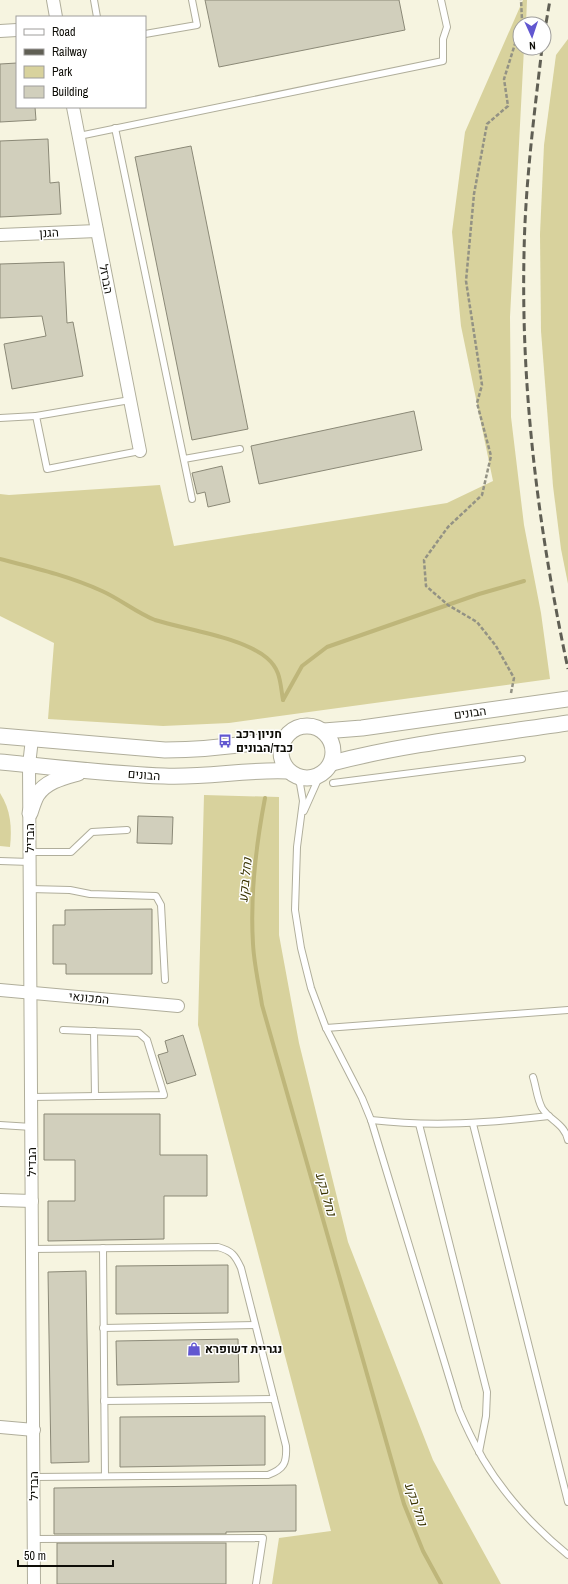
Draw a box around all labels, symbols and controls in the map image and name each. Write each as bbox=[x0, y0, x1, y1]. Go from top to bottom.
legend bbox=[16, 16, 146, 108]
north arrow bbox=[512, 16, 552, 56]
text: Road bbox=[52, 24, 76, 40]
text: N bbox=[529, 39, 536, 53]
text: Railway bbox=[52, 44, 87, 60]
text: Park bbox=[52, 64, 72, 80]
text: Building bbox=[52, 84, 89, 100]
street label: הגנן bbox=[39, 225, 59, 241]
street label: הברזל bbox=[95, 263, 117, 295]
street label: הבונים bbox=[453, 703, 487, 723]
place label: חניון רכב כבד/הבונים bbox=[236, 726, 293, 756]
bus stop icon: חניון רכב כבד/הבונים bbox=[217, 733, 233, 749]
street label: הבונים bbox=[127, 766, 161, 784]
street label: הבדיל bbox=[22, 823, 38, 853]
water label: נחל בקע bbox=[234, 856, 256, 903]
street label: המכונאי bbox=[68, 988, 110, 1008]
street label: הבדיל bbox=[24, 1147, 40, 1177]
water label: נחל בקע bbox=[312, 1170, 341, 1219]
shop icon: נגריית דשופרא bbox=[186, 1341, 202, 1357]
place label: נגריית דשופרא bbox=[205, 1341, 282, 1357]
street label: הבדיל bbox=[26, 1471, 42, 1501]
water label: נחל בקע bbox=[401, 1480, 432, 1529]
scale bar bbox=[18, 1542, 113, 1568]
text: 50 m bbox=[24, 1548, 46, 1564]

